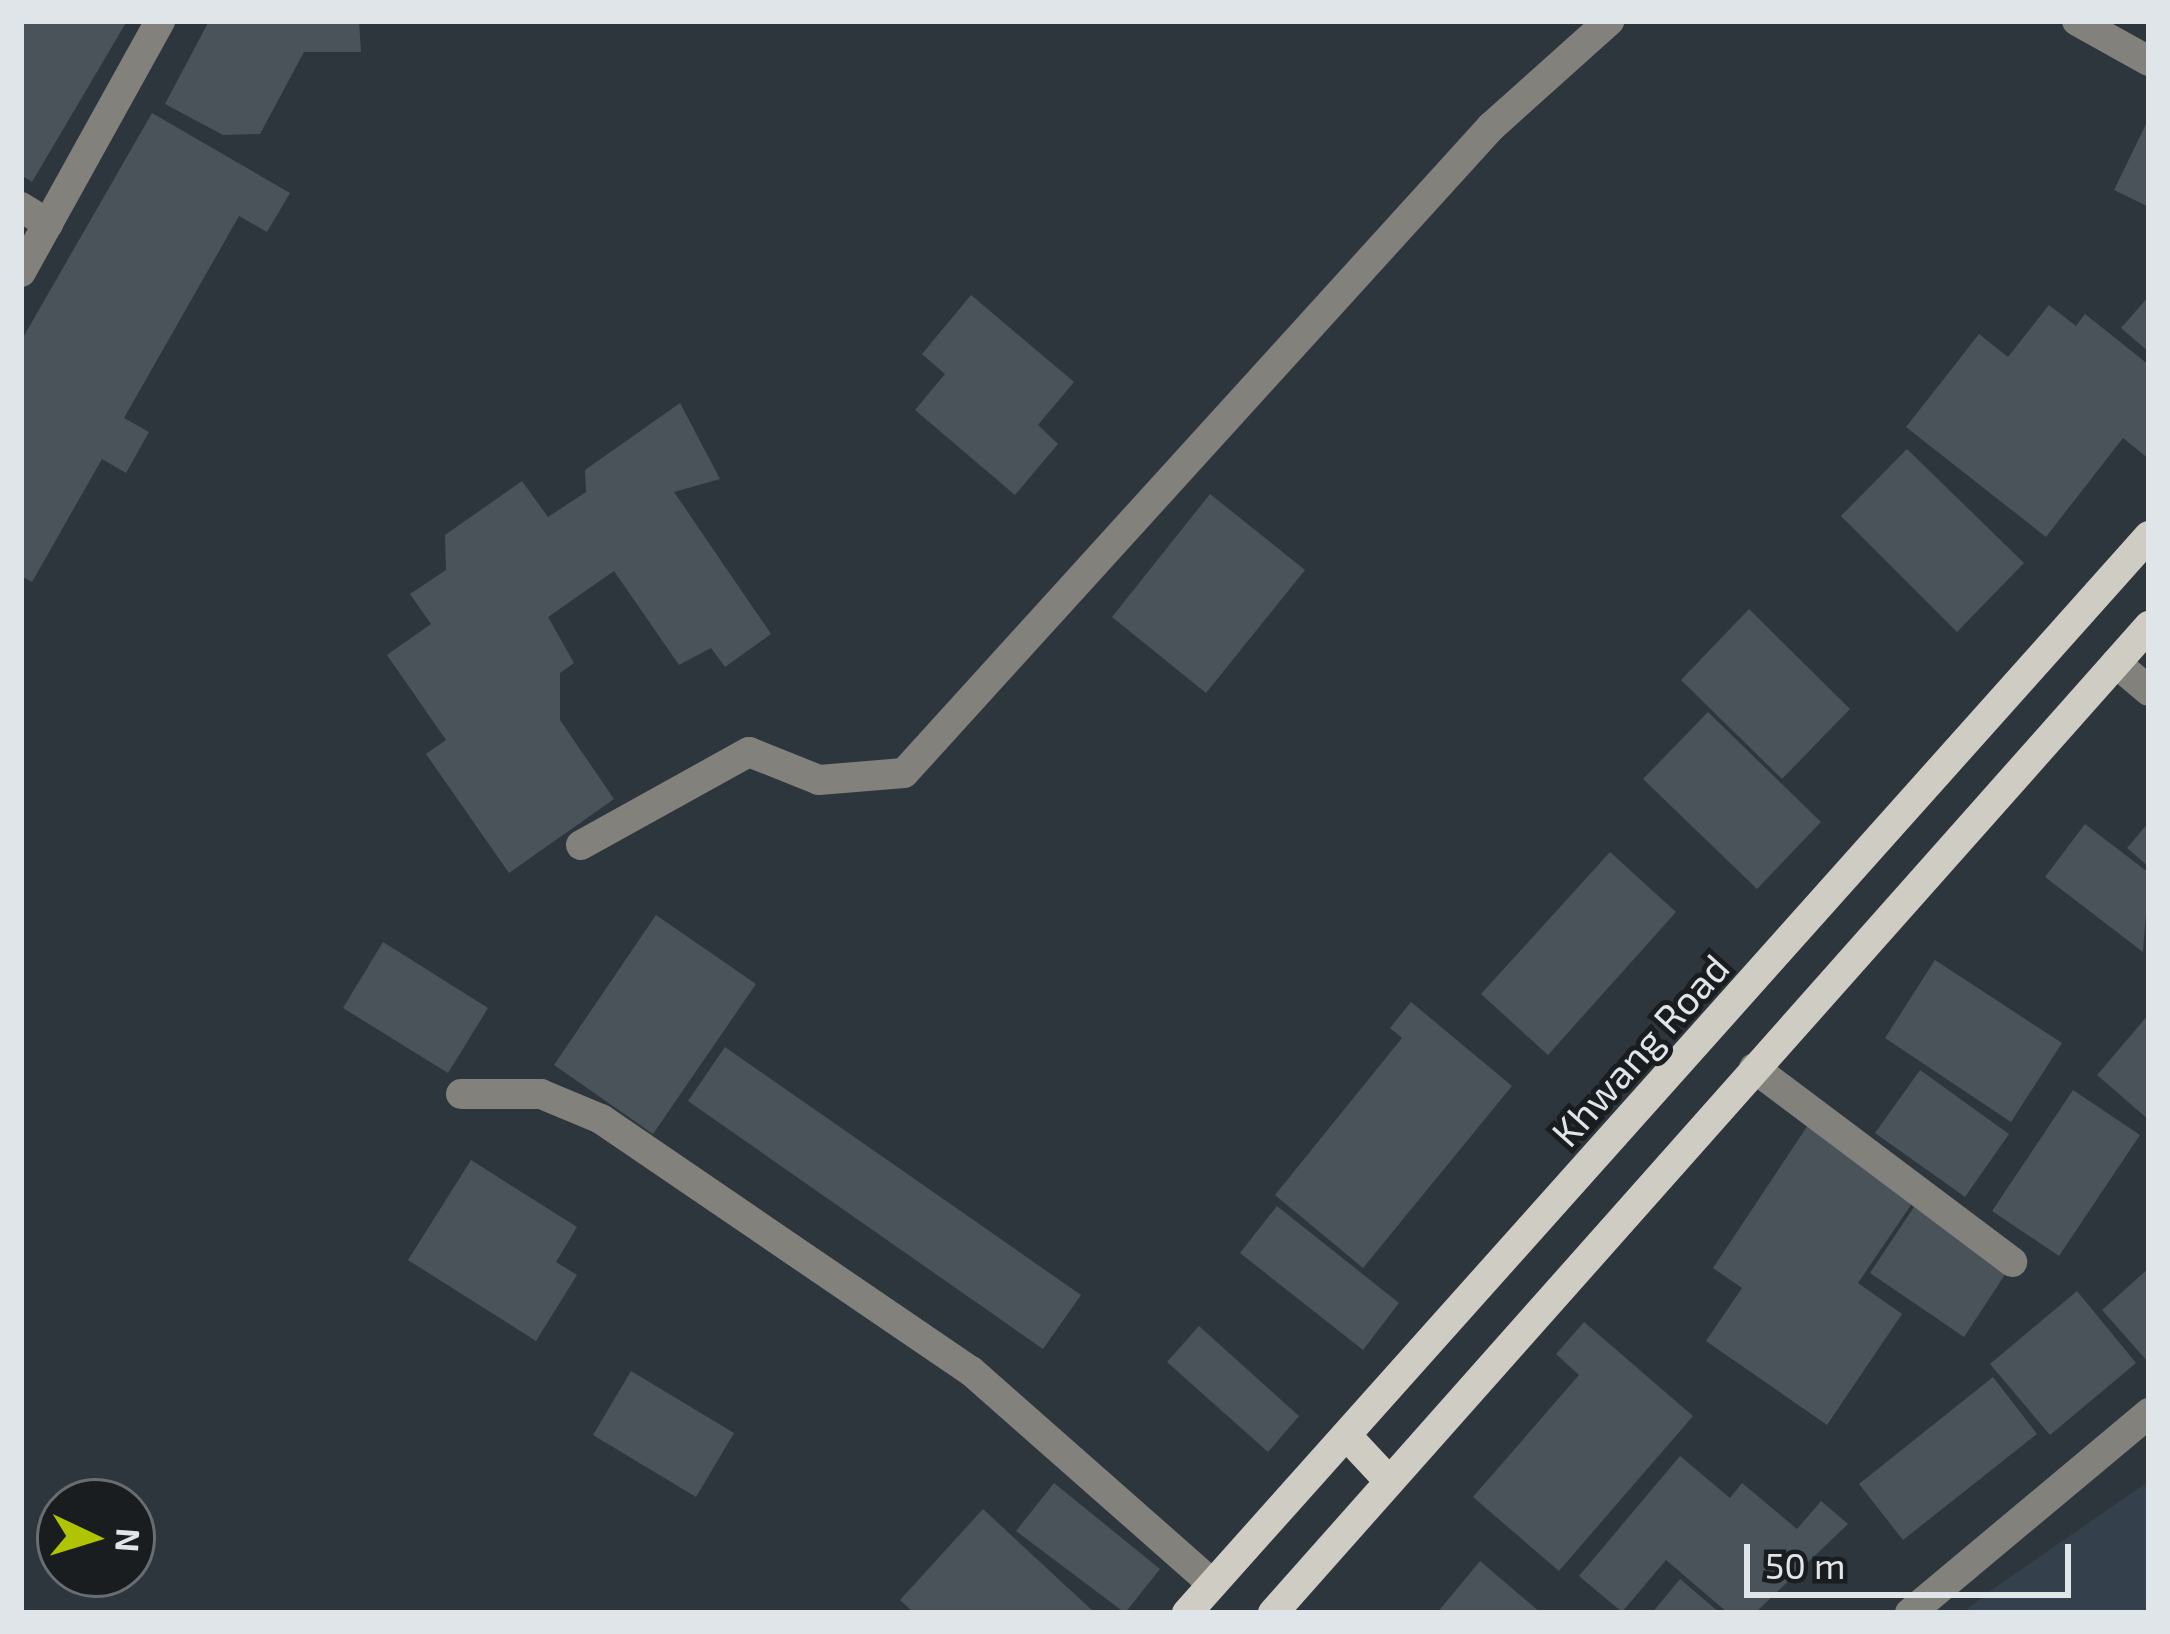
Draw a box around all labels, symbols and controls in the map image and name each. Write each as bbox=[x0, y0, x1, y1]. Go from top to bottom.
street label: Khwang Road bbox=[1542, 944, 1738, 1156]
north arrow bbox=[36, 1478, 156, 1598]
scale bar bbox=[1750, 1520, 2077, 1594]
text: N bbox=[108, 1527, 150, 1554]
text: 50 m bbox=[1765, 1543, 1846, 1586]

